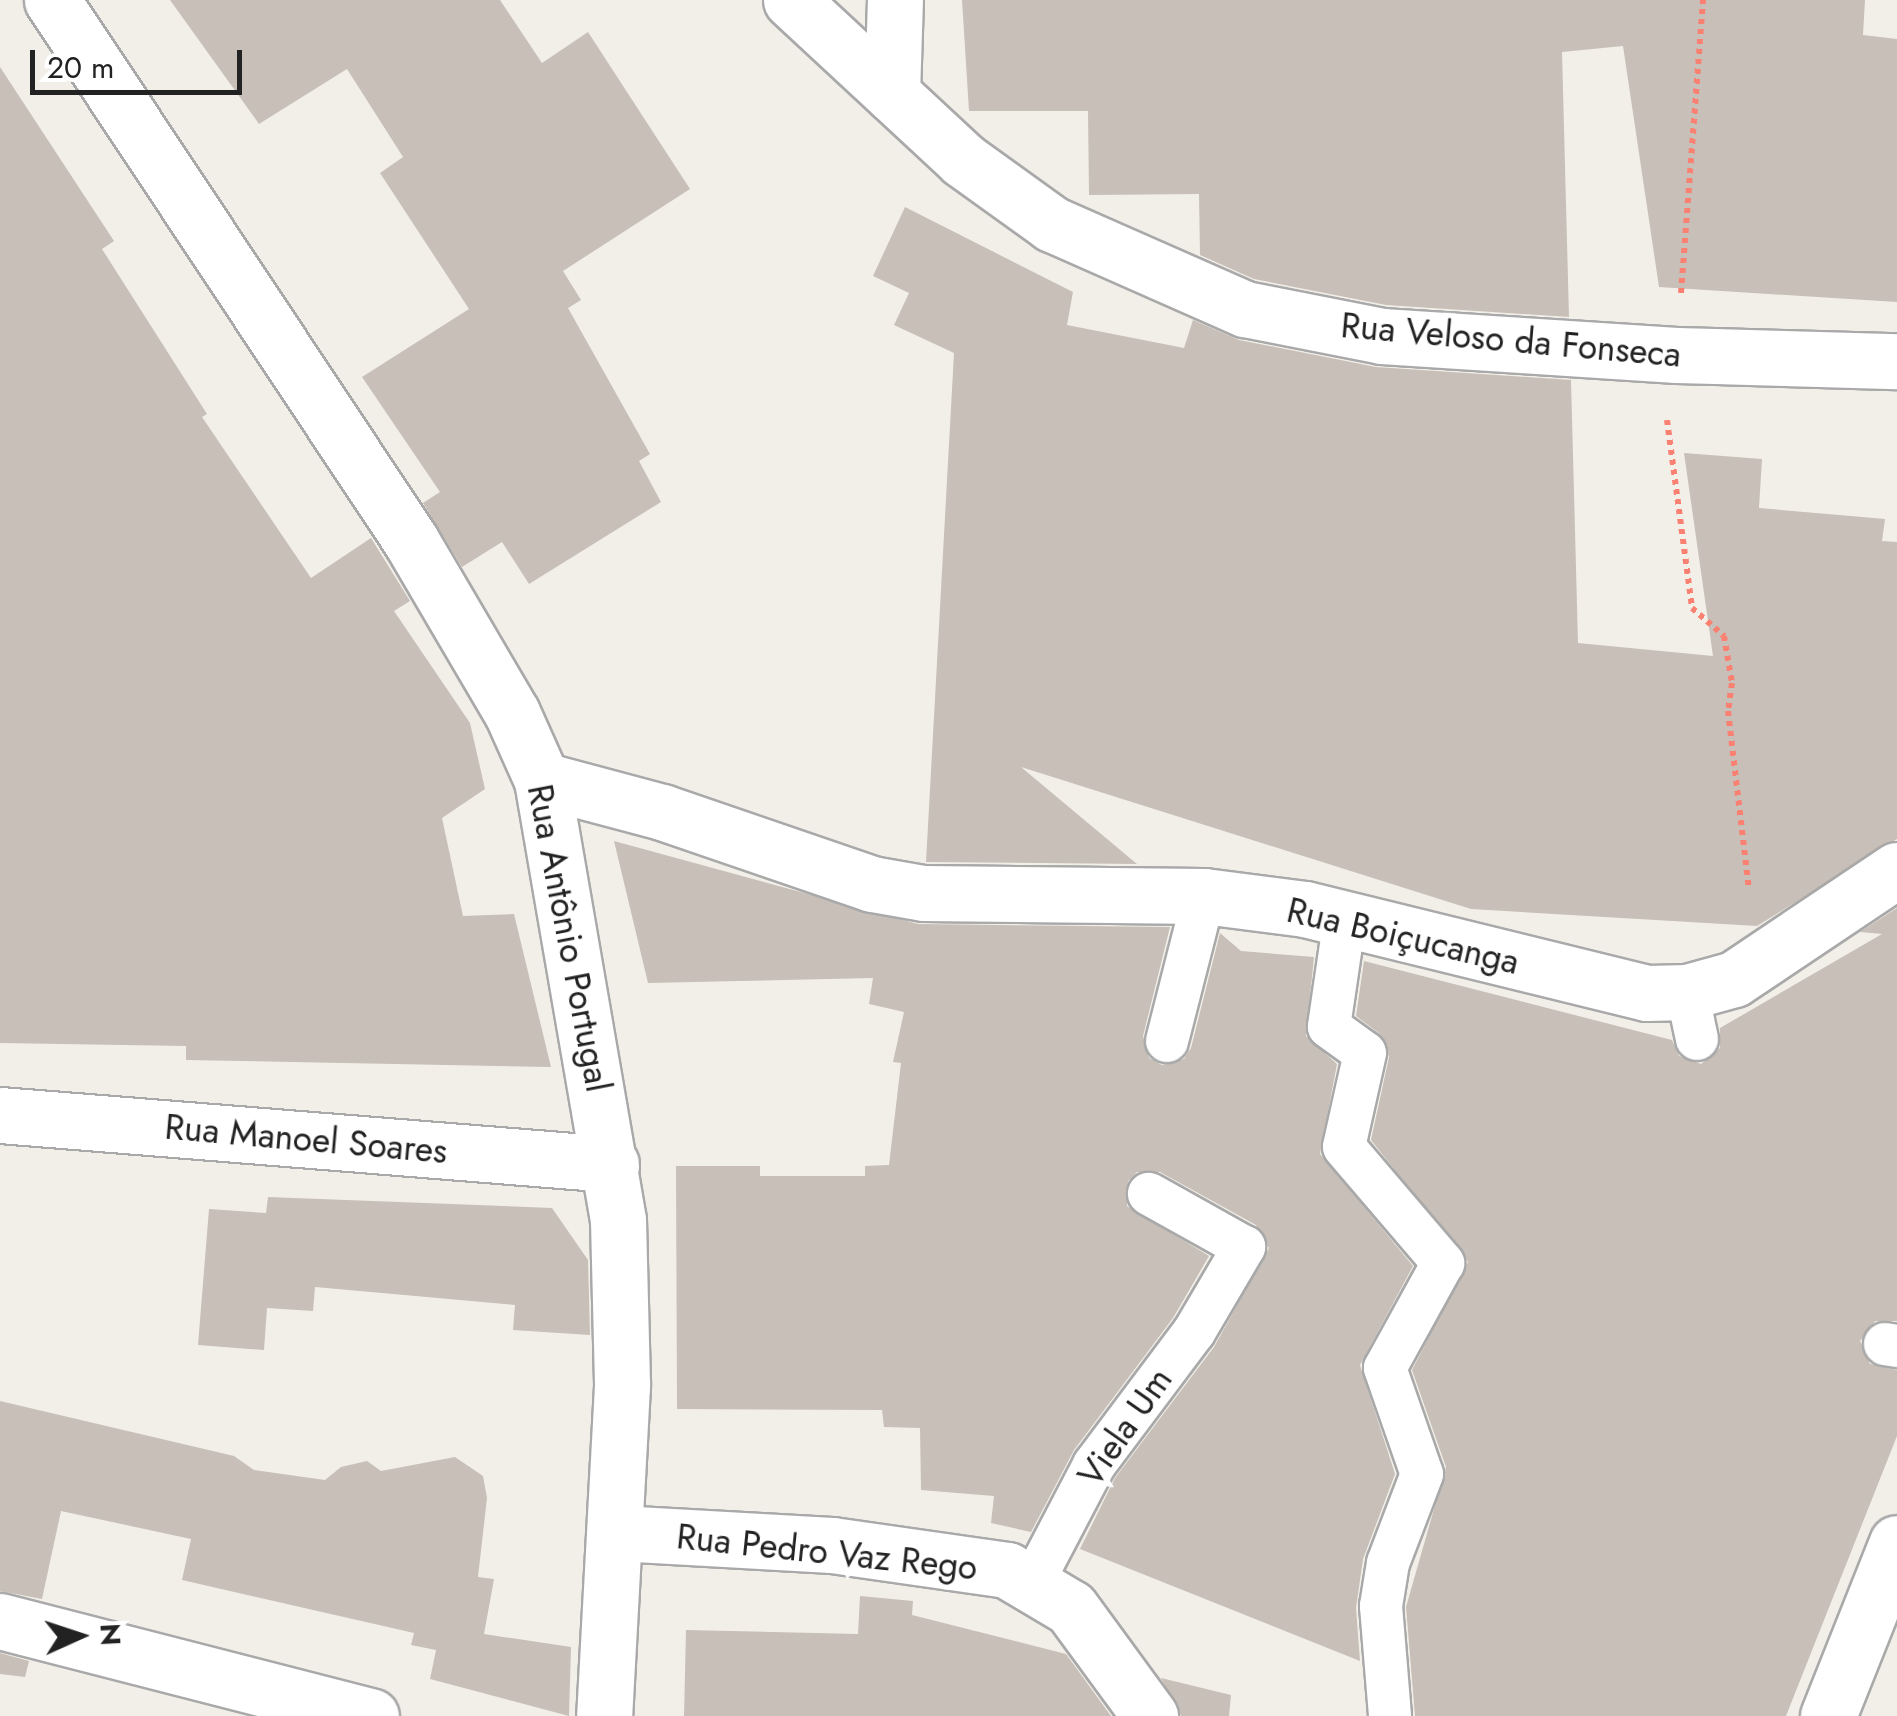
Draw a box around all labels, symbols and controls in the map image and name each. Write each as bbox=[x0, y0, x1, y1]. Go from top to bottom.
scale bar bbox=[35, 30, 248, 92]
text: 20 m bbox=[47, 46, 114, 89]
street label: Rua Veloso da Fonseca bbox=[1339, 304, 1683, 376]
street label: Rua Antônio Portugal bbox=[519, 781, 619, 1095]
street label: Rua Boiçucanga bbox=[1283, 889, 1523, 983]
street label: Rua Manoel Soares bbox=[163, 1106, 449, 1172]
street label: Viela Um bbox=[1069, 1360, 1181, 1494]
street label: Rua Pedro Vaz Rego bbox=[675, 1515, 979, 1589]
north arrow bbox=[30, 1586, 130, 1686]
text: N bbox=[89, 1622, 132, 1647]

